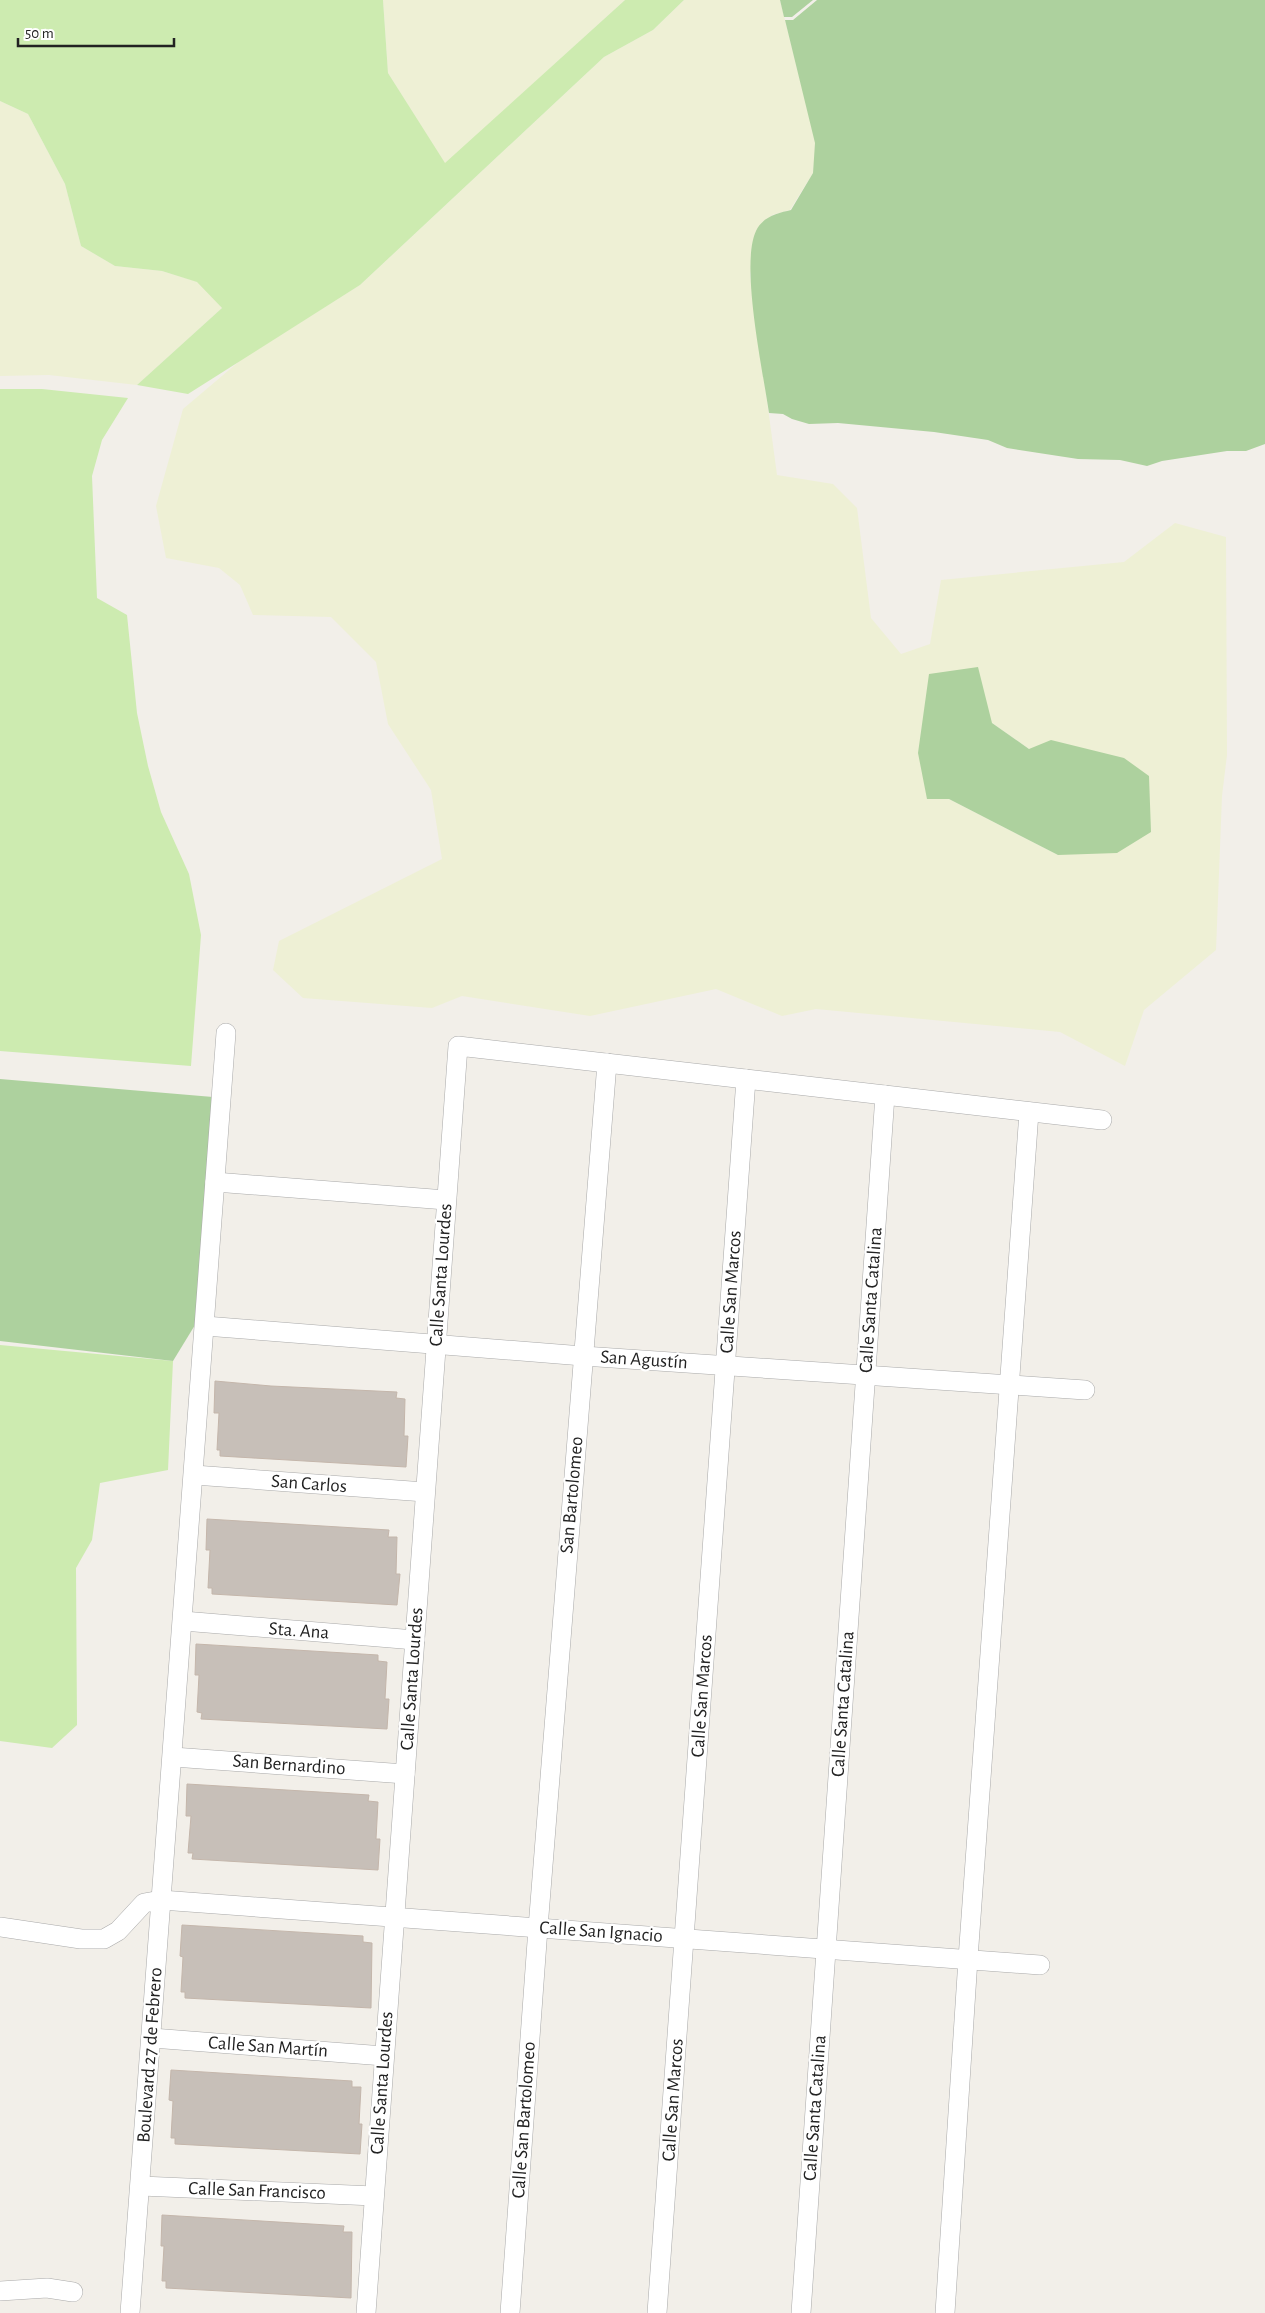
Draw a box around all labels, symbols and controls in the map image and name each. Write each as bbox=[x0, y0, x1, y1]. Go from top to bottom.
scale bar bbox=[18, 15, 174, 47]
text: 50 m bbox=[25, 26, 54, 41]
street label: Calle Santa Lourdes bbox=[427, 1203, 455, 1347]
street label: Calle Santa Catalina bbox=[856, 1226, 886, 1374]
street label: Calle San Marcos bbox=[717, 1230, 745, 1354]
street label: San Agustín bbox=[600, 1347, 688, 1373]
street label: San Bartolomeo bbox=[557, 1436, 587, 1554]
street label: San Carlos bbox=[271, 1472, 347, 1496]
street label: Calle Santa Lourdes bbox=[398, 1607, 426, 1751]
street label: Sta. Ana bbox=[268, 1619, 330, 1643]
street label: Calle Santa Catalina bbox=[828, 1630, 858, 1778]
street label: Calle San Marcos bbox=[688, 1634, 716, 1758]
street label: San Bernardino bbox=[232, 1752, 346, 1778]
street label: Calle San Ignacio bbox=[539, 1918, 663, 1946]
street label: Boulevard 27 de Febrero bbox=[134, 1967, 166, 2143]
street label: Calle Santa Lourdes bbox=[368, 2011, 396, 2155]
street label: Calle San Martín bbox=[207, 2033, 329, 2061]
street label: Calle Santa Catalina bbox=[800, 2034, 830, 2182]
street label: Calle San Marcos bbox=[659, 2038, 687, 2162]
street label: Calle San Bartolomeo bbox=[509, 2041, 539, 2199]
street label: Calle San Francisco bbox=[188, 2179, 326, 2203]

